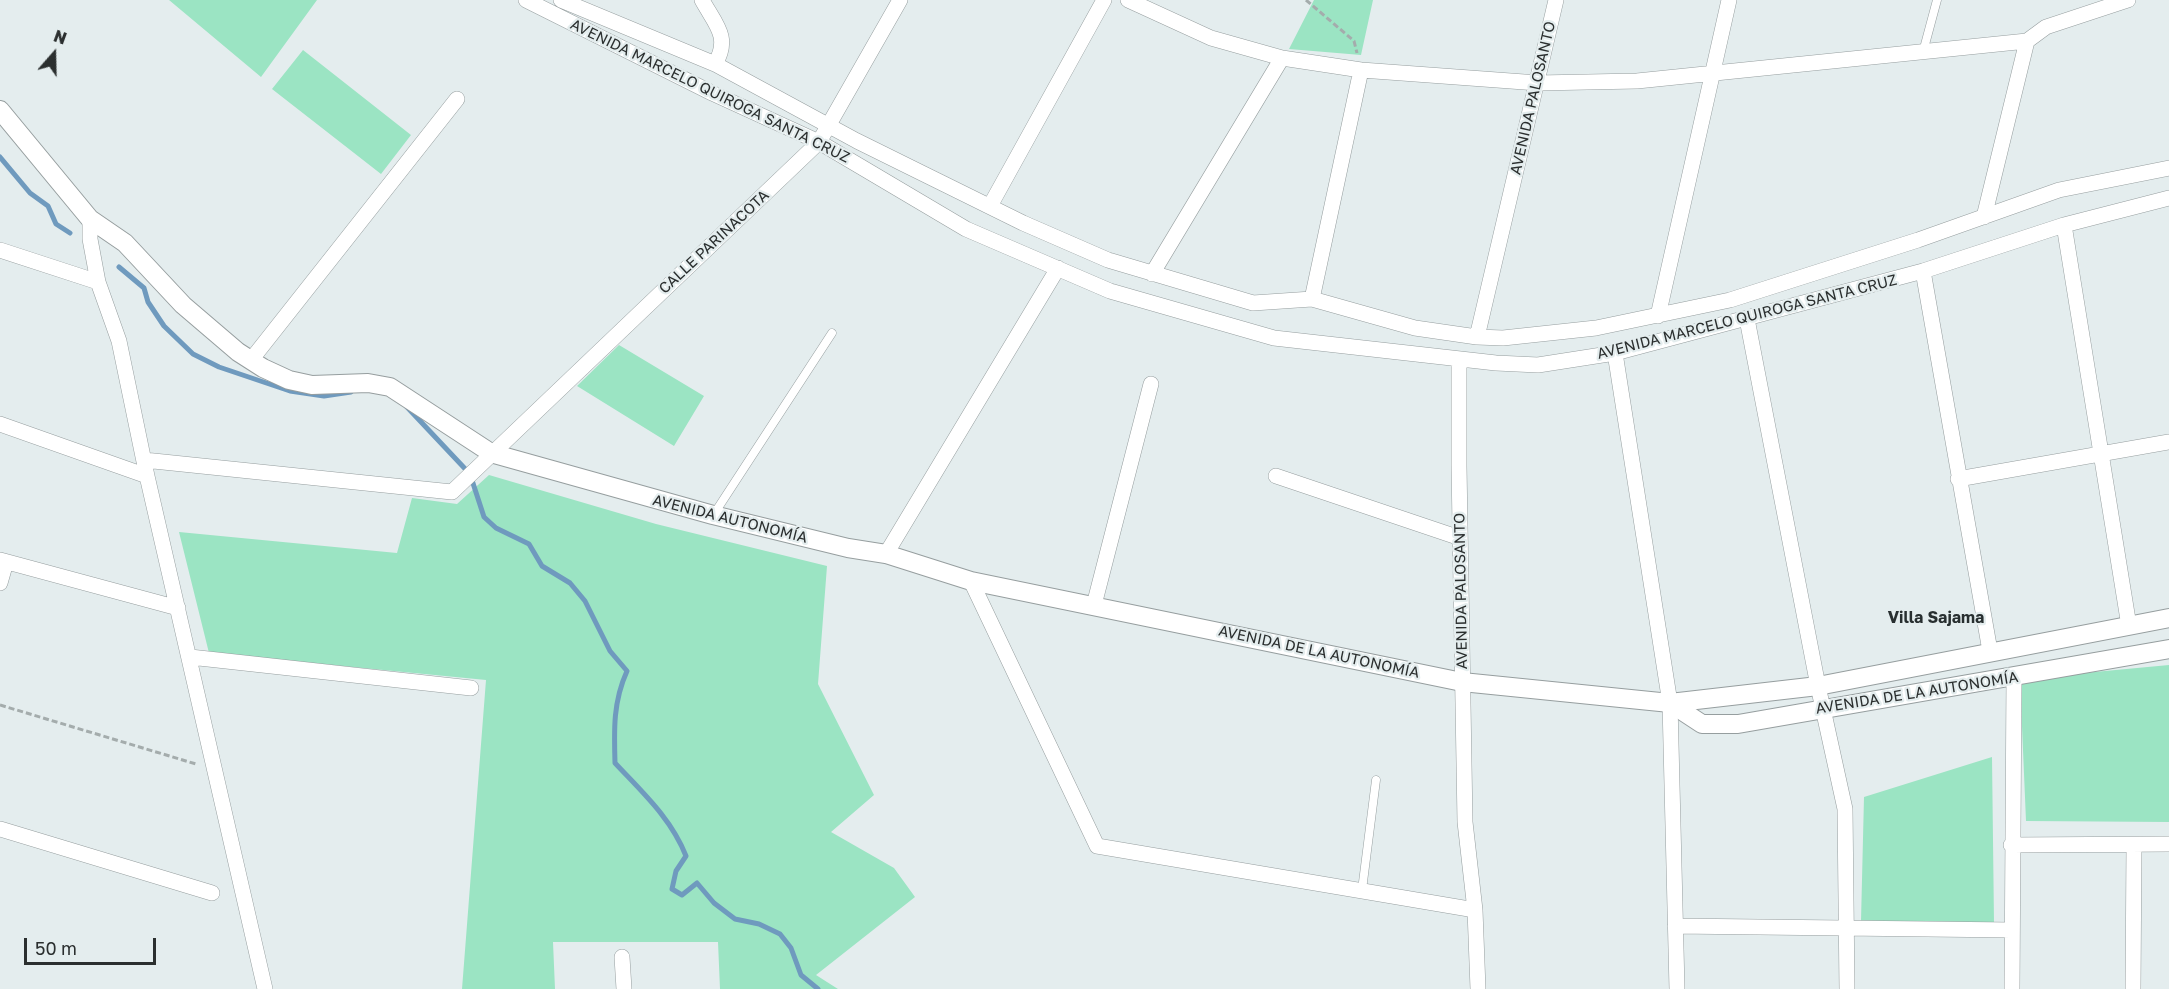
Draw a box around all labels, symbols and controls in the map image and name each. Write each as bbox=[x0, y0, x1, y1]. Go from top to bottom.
street label: AVENIDA MARCELO QUIROGA SANTA CRUZ bbox=[567, 15, 853, 167]
street label: AVENIDA PALOSANTO bbox=[1507, 20, 1559, 176]
north arrow bbox=[24, 24, 84, 84]
text: N bbox=[51, 26, 69, 49]
street label: CALLE PARINACOTA bbox=[655, 186, 773, 298]
street label: AVENIDA MARCELO QUIROGA SANTA CRUZ bbox=[1595, 271, 1899, 363]
street label: AVENIDA AUTONOMÍA bbox=[651, 491, 809, 547]
street label: AVENIDA PALOSANTO bbox=[1451, 512, 1471, 670]
district label: Villa Sajama bbox=[1888, 608, 1984, 628]
street label: AVENIDA DE LA AUTONOMÍA bbox=[1217, 622, 1421, 682]
street label: AVENIDA DE LA AUTONOMÍA bbox=[1814, 668, 2020, 718]
scale bar bbox=[27, 926, 159, 964]
text: 50 m bbox=[35, 937, 77, 959]

